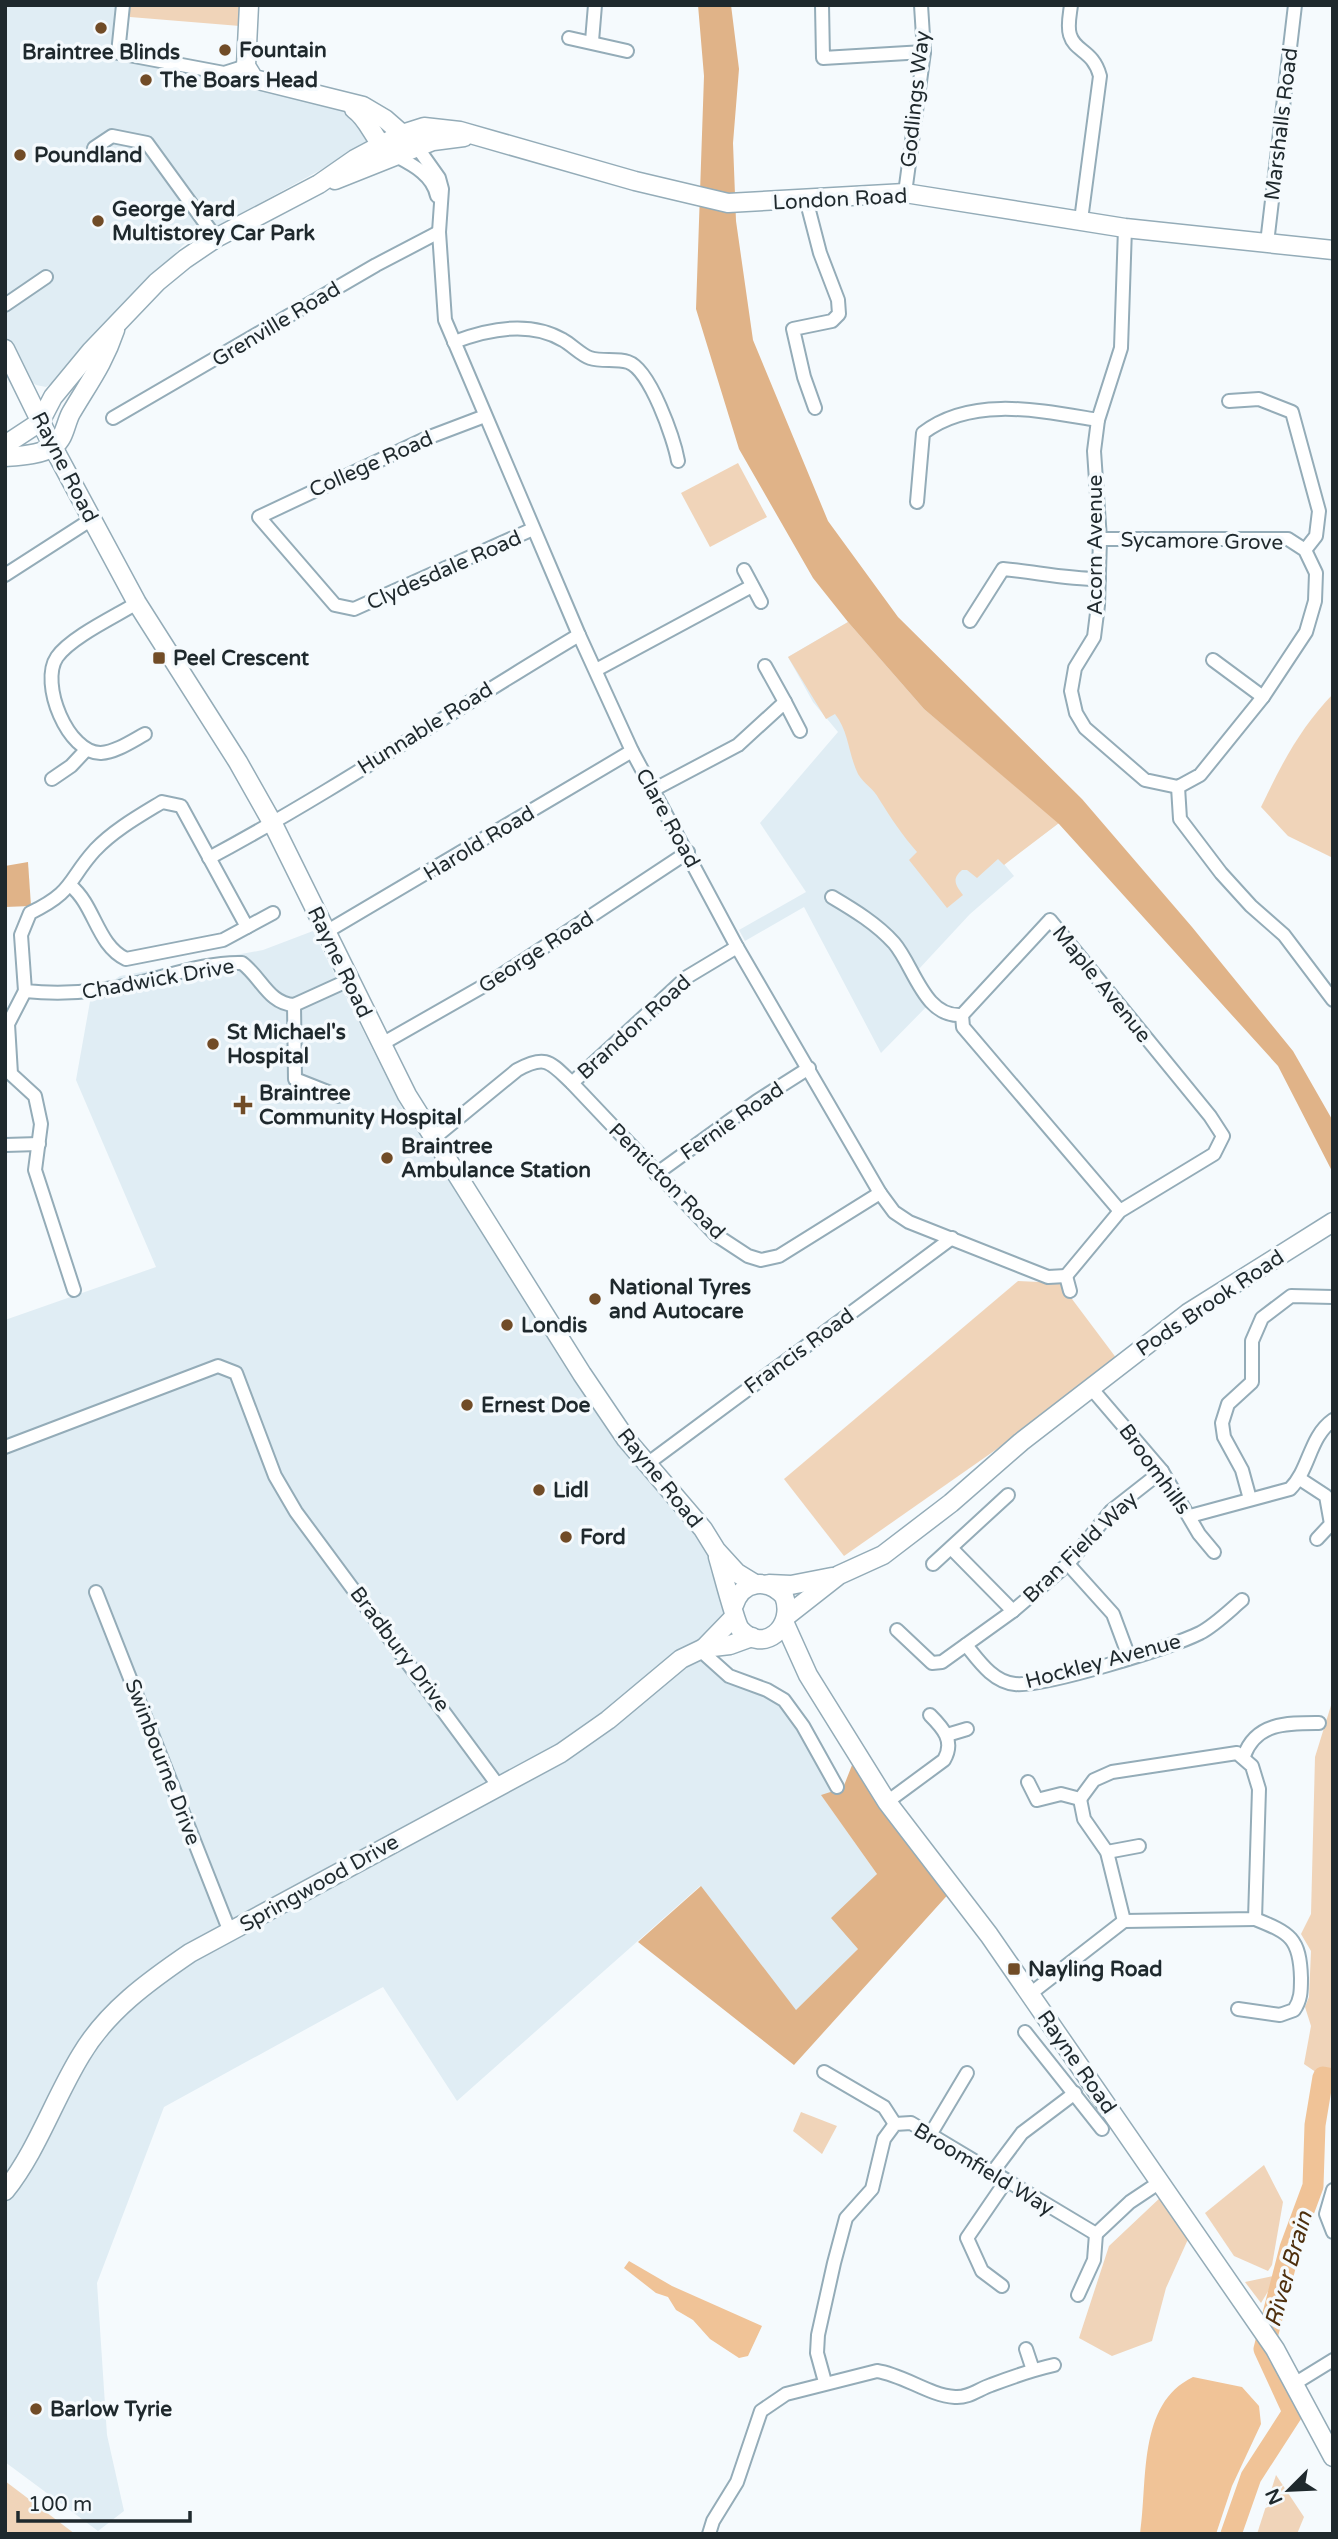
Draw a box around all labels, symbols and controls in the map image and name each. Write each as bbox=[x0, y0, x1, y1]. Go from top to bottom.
marker: Braintree Blinds bbox=[93, 20, 109, 36]
street label: Godlings Way bbox=[896, 29, 935, 169]
place label: Fountain bbox=[239, 38, 327, 63]
place label: Braintree Blinds bbox=[22, 40, 180, 65]
marker: Fountain bbox=[217, 42, 233, 58]
street label: Marshalls Road bbox=[1260, 46, 1303, 202]
place label: The Boars Head bbox=[159, 68, 318, 93]
marker: The Boars Head bbox=[138, 72, 154, 88]
place label: Poundland bbox=[34, 143, 143, 168]
marker: Poundland bbox=[12, 147, 28, 163]
street label: London Road bbox=[772, 183, 908, 216]
place label: George Yard Multistorey Car Park bbox=[112, 197, 315, 246]
marker: George Yard Multistorey Car Park bbox=[90, 213, 106, 229]
street label: Grenville Road bbox=[208, 276, 345, 372]
street label: Rayne Road bbox=[26, 408, 103, 527]
street label: College Road bbox=[305, 426, 437, 503]
street label: Acorn Avenue bbox=[1083, 475, 1108, 615]
street label: Clydesdale Road bbox=[363, 525, 525, 616]
street label: Sycamore Grove bbox=[1120, 528, 1284, 555]
place label: Peel Crescent bbox=[173, 646, 309, 671]
marker: Peel Crescent bbox=[151, 650, 167, 666]
street label: Hunnable Road bbox=[353, 677, 497, 780]
street label: Clare Road bbox=[630, 764, 705, 872]
street label: Harold Road bbox=[419, 801, 539, 886]
street label: Rayne Road bbox=[302, 902, 377, 1022]
street label: George Road bbox=[474, 906, 598, 999]
street label: Maple Avenue bbox=[1047, 921, 1156, 1048]
street label: Chadwick Drive bbox=[80, 954, 236, 1005]
street label: Brandon Road bbox=[572, 970, 696, 1085]
place label: St Michael's Hospital bbox=[227, 1020, 346, 1069]
marker: St Michael's Hospital bbox=[205, 1036, 221, 1052]
street label: Fernie Road bbox=[676, 1077, 789, 1166]
place label: Braintree Community Hospital bbox=[259, 1081, 462, 1130]
marker: Braintree Community Hospital bbox=[233, 1095, 253, 1115]
street label: Penticton Road bbox=[603, 1118, 730, 1245]
place label: Braintree Ambulance Station bbox=[401, 1134, 591, 1183]
marker: Braintree Ambulance Station bbox=[379, 1150, 395, 1166]
street label: Pods Brook Road bbox=[1132, 1245, 1289, 1362]
place label: National Tyres and Autocare bbox=[609, 1275, 751, 1324]
marker: National Tyres and Autocare bbox=[587, 1291, 603, 1307]
street label: Francis Road bbox=[740, 1303, 859, 1400]
place label: Londis bbox=[521, 1313, 587, 1338]
marker: Londis bbox=[499, 1317, 515, 1333]
place label: Ernest Doe bbox=[481, 1393, 591, 1418]
marker: Ernest Doe bbox=[459, 1397, 475, 1413]
street label: Broomhills bbox=[1113, 1419, 1196, 1519]
street label: Rayne Road bbox=[612, 1424, 707, 1533]
place label: Lidl bbox=[553, 1478, 589, 1503]
marker: Lidl bbox=[531, 1482, 547, 1498]
street label: Bran Field Way bbox=[1018, 1486, 1143, 1608]
place label: Ford bbox=[580, 1525, 626, 1550]
marker: Ford bbox=[558, 1529, 574, 1545]
street label: Bradbury Drive bbox=[344, 1582, 455, 1717]
street label: Hockley Avenue bbox=[1023, 1629, 1184, 1694]
street label: Swinbourne Drive bbox=[119, 1676, 206, 1849]
street label: Springwood Drive bbox=[235, 1829, 403, 1937]
place label: Nayling Road bbox=[1028, 1957, 1162, 1982]
marker: Nayling Road bbox=[1006, 1961, 1022, 1977]
street label: Rayne Road bbox=[1032, 2006, 1121, 2119]
street label: Broomfield Way bbox=[909, 2118, 1058, 2221]
water label: River Brain bbox=[1259, 2207, 1319, 2330]
place label: Barlow Tyrie bbox=[50, 2397, 172, 2422]
marker: Barlow Tyrie bbox=[28, 2401, 44, 2417]
north arrow bbox=[1254, 2455, 1324, 2525]
scale bar bbox=[18, 2480, 189, 2524]
text: N bbox=[1261, 2485, 1288, 2508]
text: 100 m bbox=[28, 2492, 92, 2517]

